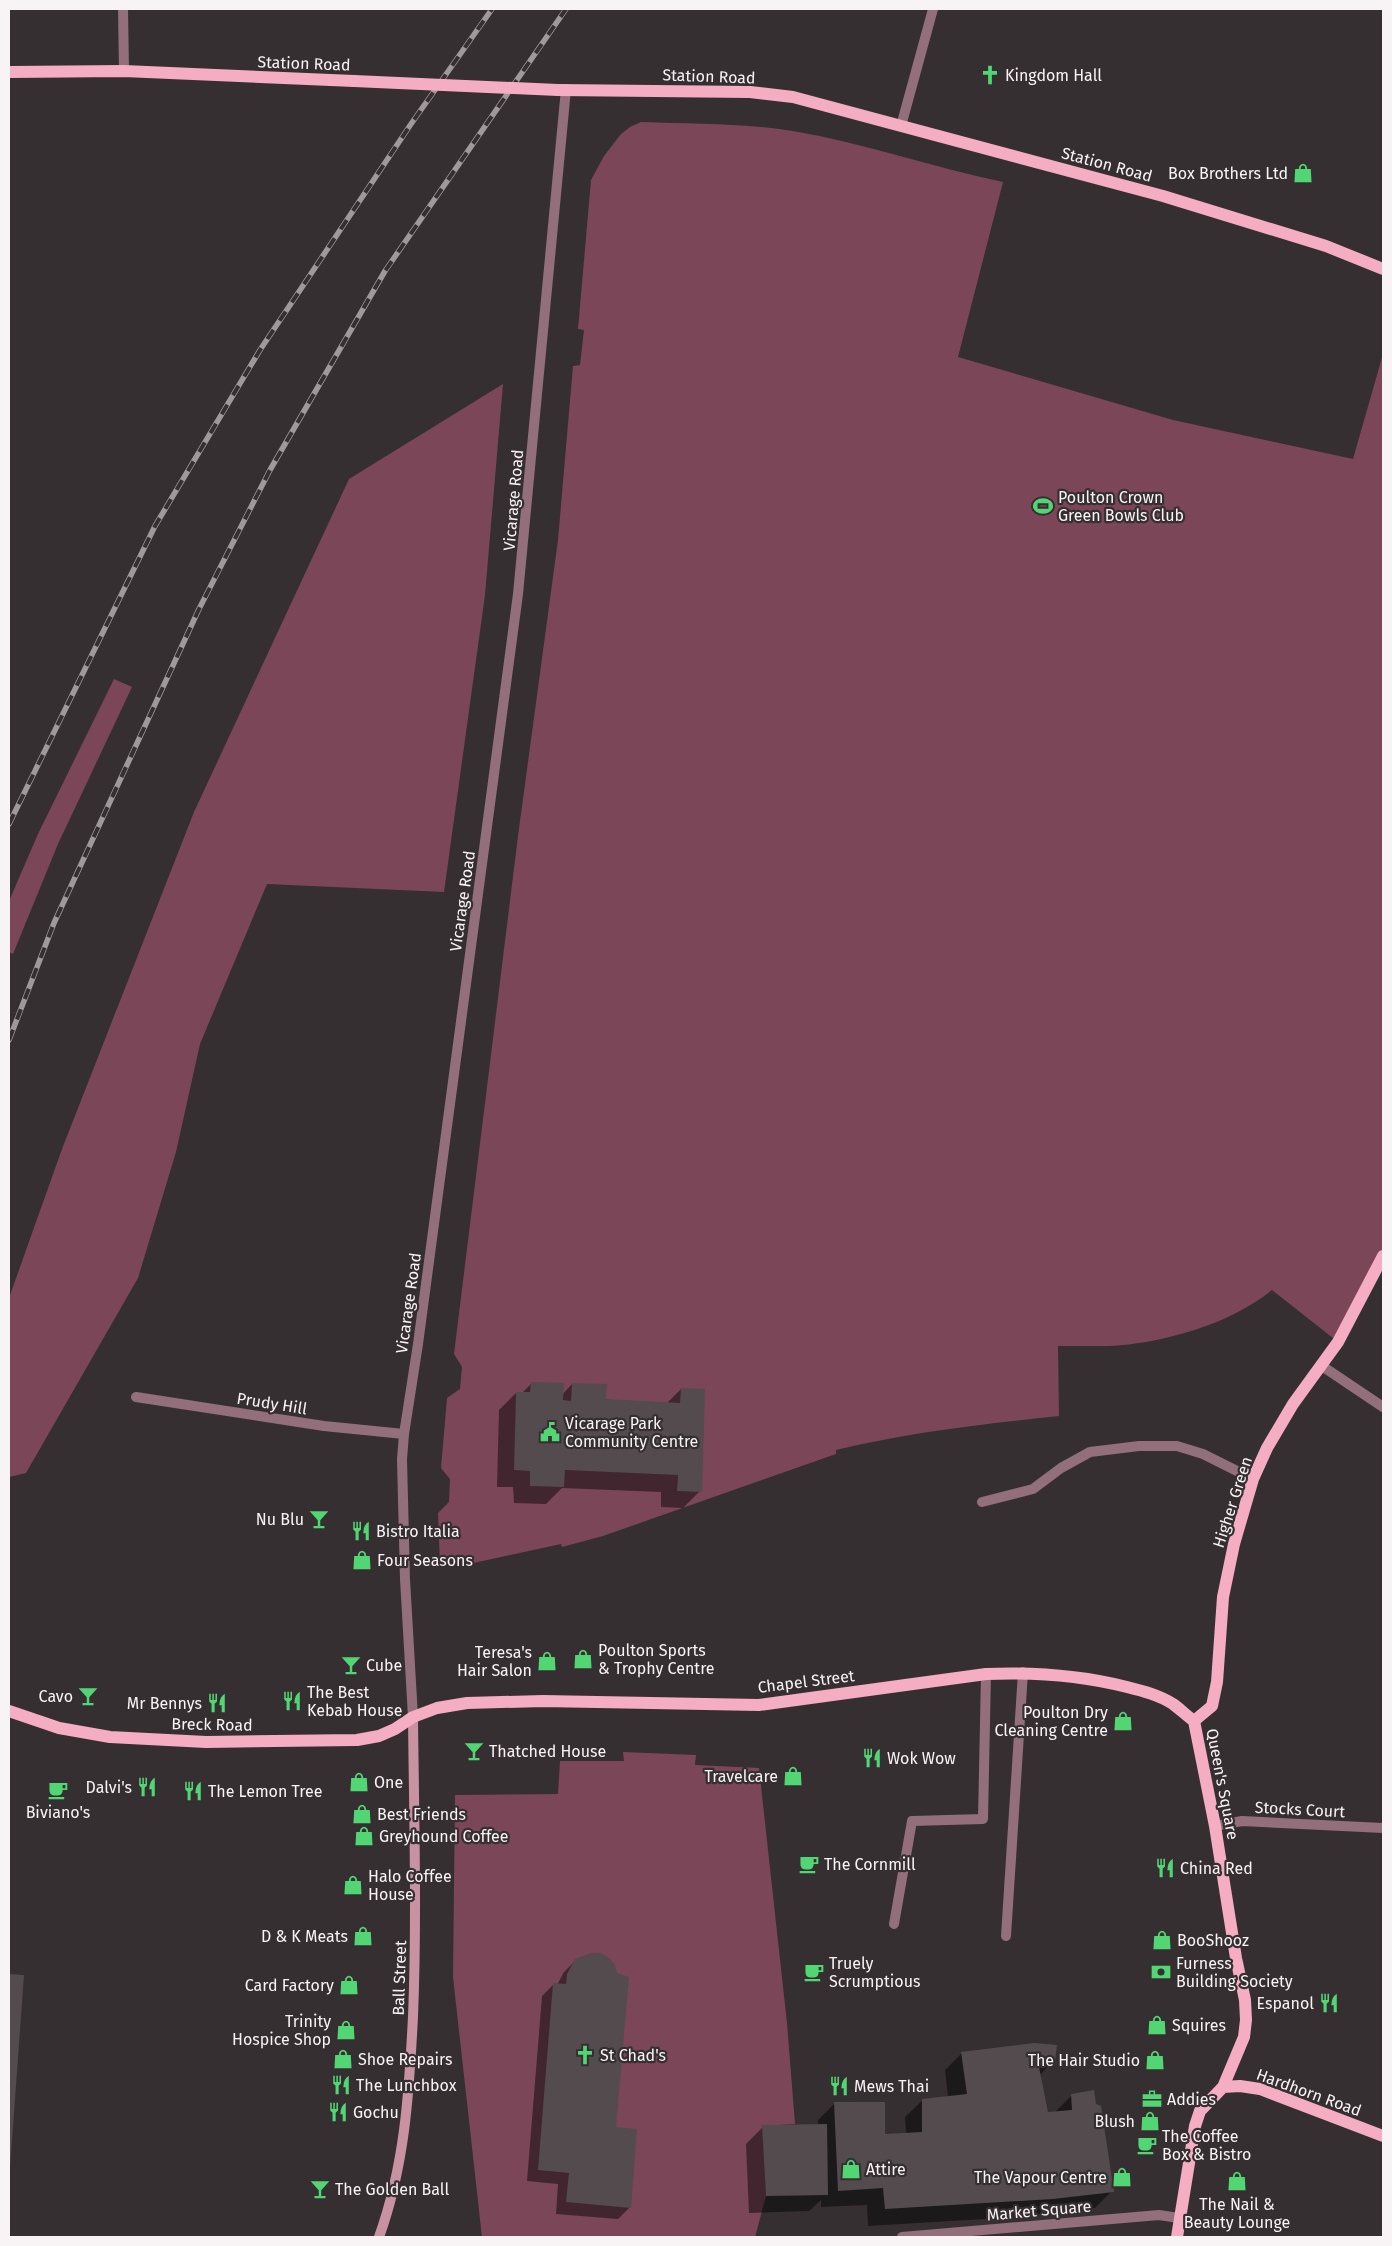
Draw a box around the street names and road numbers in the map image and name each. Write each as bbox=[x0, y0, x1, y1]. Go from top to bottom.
street label: Station Road bbox=[257, 52, 351, 75]
street label: Station Road bbox=[662, 65, 756, 88]
street label: Station Road bbox=[1059, 143, 1154, 186]
street label: Vicarage Road bbox=[500, 449, 527, 552]
street label: Vicarage Road bbox=[446, 849, 479, 953]
street label: Vicarage Road bbox=[392, 1251, 425, 1355]
street label: Prudy Hill bbox=[235, 1389, 309, 1418]
street label: Higher Green bbox=[1209, 1454, 1256, 1550]
street label: Chapel Street bbox=[757, 1666, 856, 1697]
street label: Breck Road bbox=[171, 1714, 253, 1735]
street label: Queen's Square bbox=[1202, 1727, 1243, 1841]
street label: Stocks Court bbox=[1254, 1798, 1346, 1821]
street label: Ball Street bbox=[389, 1940, 410, 2016]
street label: Hardhorn Road bbox=[1254, 2065, 1364, 2120]
street label: Market Square bbox=[986, 2196, 1092, 2225]

